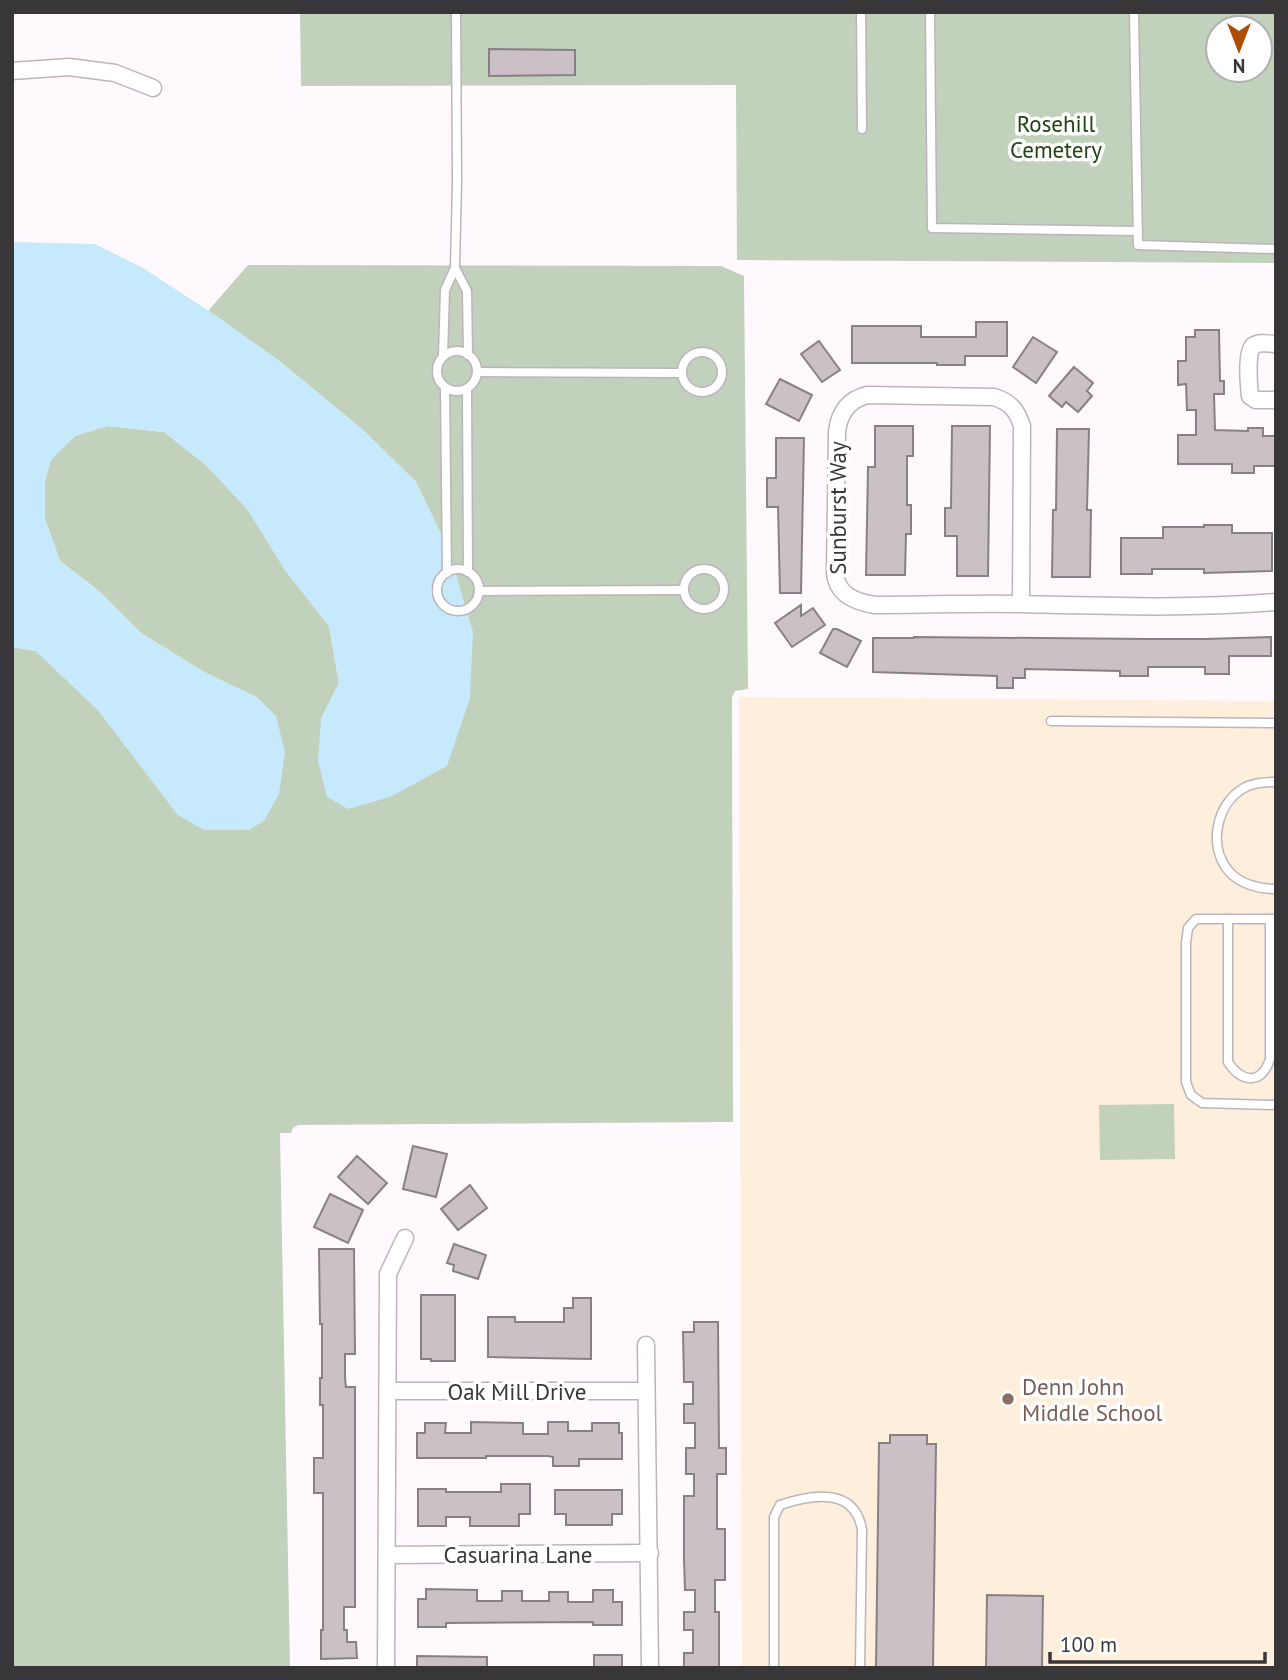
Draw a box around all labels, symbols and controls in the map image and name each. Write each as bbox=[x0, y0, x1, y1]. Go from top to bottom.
north arrow bbox=[1204, 14, 1274, 84]
text: N bbox=[1233, 54, 1245, 78]
park label: Rosehill Cemetery bbox=[1010, 109, 1102, 164]
street label: Sunburst Way bbox=[823, 441, 852, 575]
place label: Denn John Middle School bbox=[1022, 1372, 1162, 1427]
street label: Oak Mill Drive bbox=[447, 1377, 587, 1406]
marker: Denn John Middle School bbox=[1000, 1391, 1016, 1407]
street label: Casuarina Lane bbox=[444, 1540, 592, 1569]
scale bar bbox=[1050, 1620, 1265, 1664]
text: 100 m bbox=[1060, 1631, 1117, 1658]

